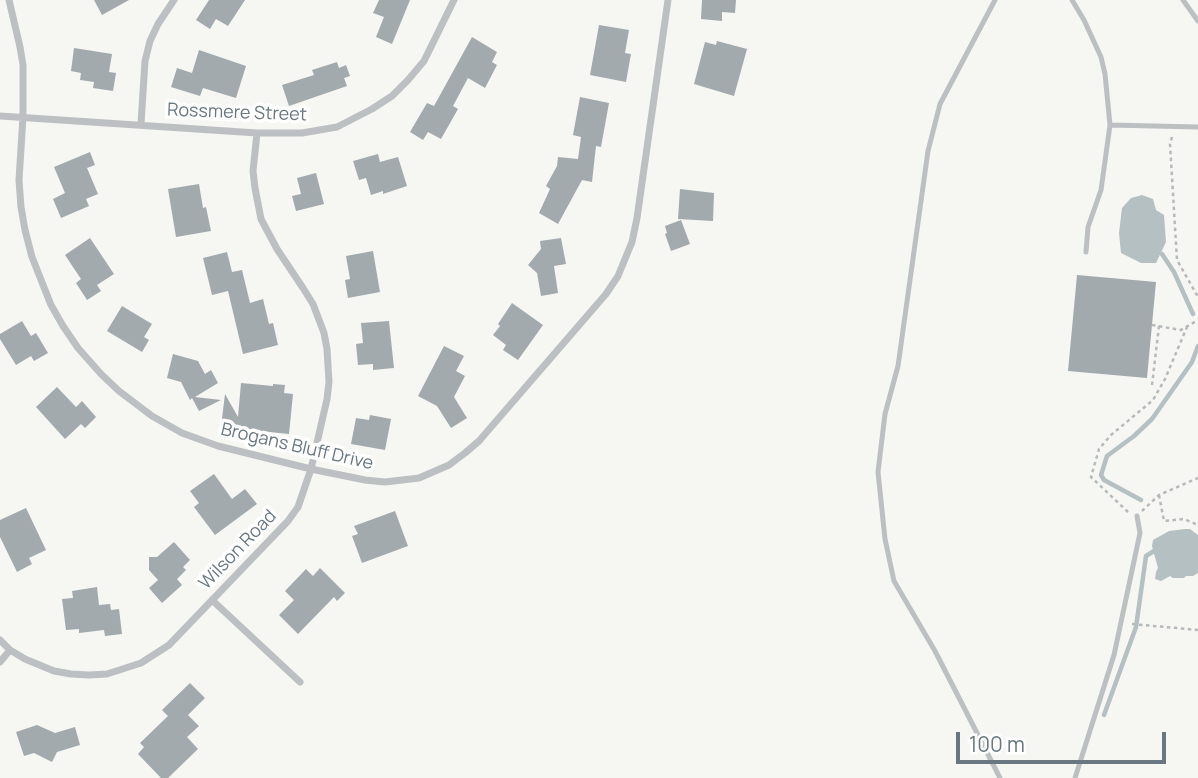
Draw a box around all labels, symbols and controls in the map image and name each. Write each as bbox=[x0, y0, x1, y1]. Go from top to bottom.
street label: Rossmere Street bbox=[167, 100, 307, 126]
street label: Brogans Bluff Drive bbox=[219, 419, 375, 475]
street label: Wilson Road bbox=[195, 506, 281, 594]
scale bar bbox=[960, 718, 1170, 762]
text: 100 m bbox=[969, 730, 1025, 758]

